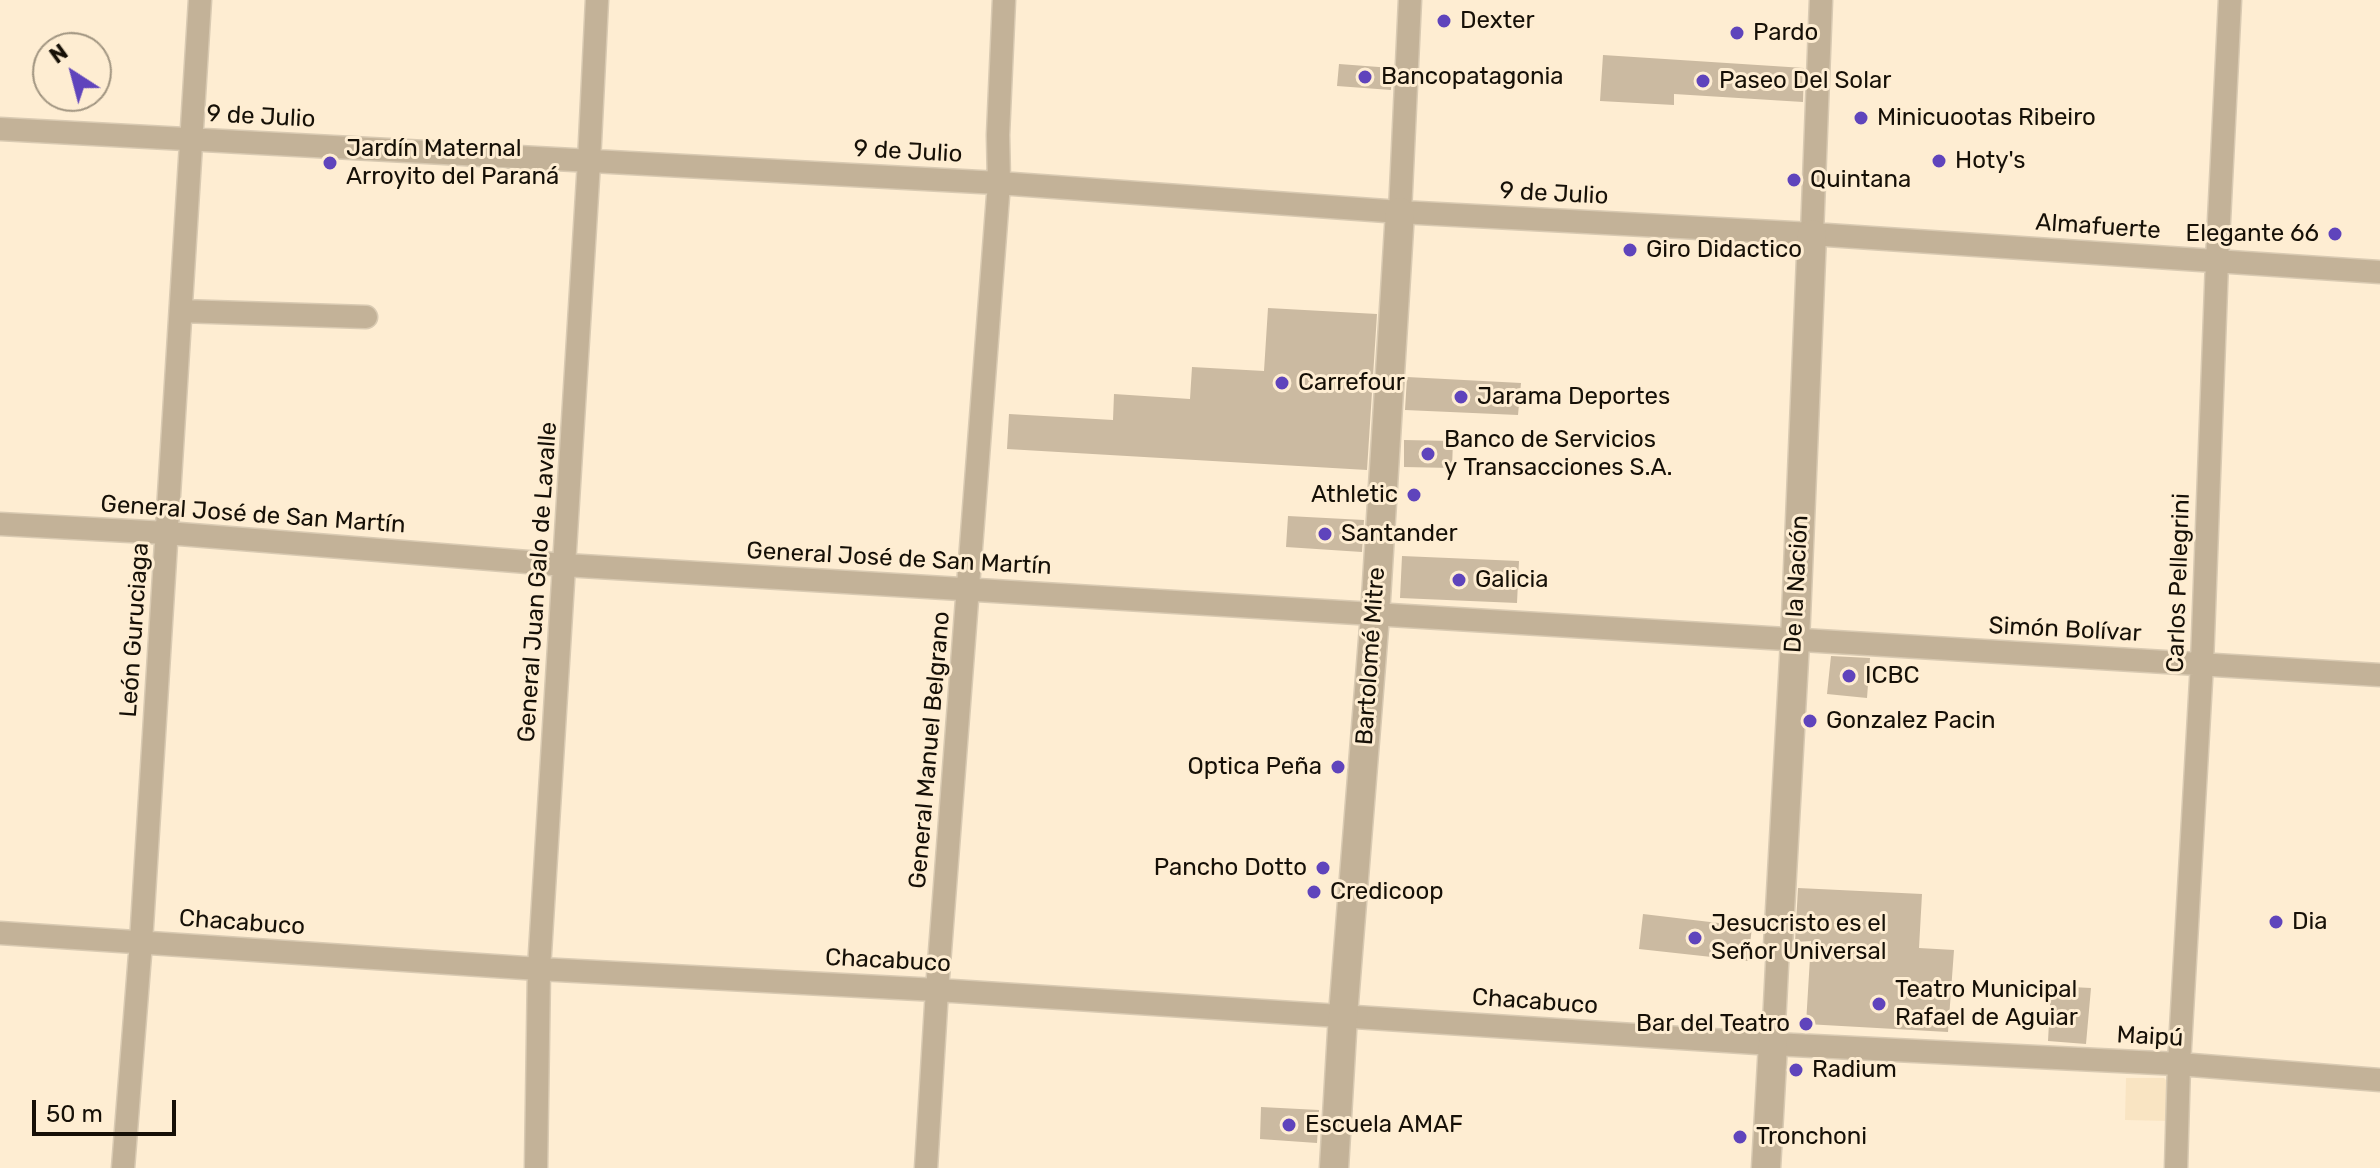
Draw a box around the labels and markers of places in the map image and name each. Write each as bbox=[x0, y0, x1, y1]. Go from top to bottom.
place label: Dexter bbox=[1460, 7, 1535, 35]
marker: Dexter bbox=[1435, 12, 1453, 30]
place label: Pardo bbox=[1753, 19, 1818, 47]
marker: Pardo bbox=[1728, 24, 1746, 42]
place label: Bancopatagonia bbox=[1381, 63, 1564, 91]
place label: Paseo Del Solar bbox=[1719, 67, 1891, 95]
marker: Bancopatagonia bbox=[1356, 68, 1374, 86]
marker: Paseo Del Solar bbox=[1694, 72, 1712, 90]
place label: Minicuootas Ribeiro bbox=[1877, 104, 2096, 132]
marker: Minicuootas Ribeiro bbox=[1852, 109, 1870, 127]
place label: Jardín Maternal Arroyito del Paraná bbox=[346, 135, 559, 191]
place label: Hoty's bbox=[1955, 147, 2025, 175]
marker: Hoty's bbox=[1930, 152, 1948, 170]
marker: Jardín Maternal Arroyito del Paraná bbox=[321, 154, 339, 172]
place label: Quintana bbox=[1810, 166, 1911, 194]
marker: Quintana bbox=[1785, 171, 1803, 189]
place label: Elegante 66 bbox=[2186, 220, 2319, 248]
marker: Elegante 66 bbox=[2326, 225, 2344, 243]
place label: Giro Didactico bbox=[1646, 236, 1802, 264]
marker: Giro Didactico bbox=[1621, 241, 1639, 259]
place label: Carrefour bbox=[1298, 369, 1405, 397]
marker: Carrefour bbox=[1273, 374, 1291, 392]
place label: Jarama Deportes bbox=[1477, 383, 1670, 411]
marker: Jarama Deportes bbox=[1452, 388, 1470, 406]
place label: Banco de Servicios y Transacciones S.A. bbox=[1444, 426, 1673, 482]
marker: Banco de Servicios y Transacciones S.A. bbox=[1419, 445, 1437, 463]
place label: Athletic bbox=[1311, 481, 1398, 509]
marker: Athletic bbox=[1405, 486, 1423, 504]
place label: Santander bbox=[1341, 520, 1458, 548]
marker: Santander bbox=[1316, 525, 1334, 543]
place label: Galicia bbox=[1475, 566, 1549, 594]
marker: Galicia bbox=[1450, 571, 1468, 589]
place label: ICBC bbox=[1865, 662, 1920, 690]
marker: ICBC bbox=[1840, 667, 1858, 685]
place label: Gonzalez Pacin bbox=[1826, 707, 1995, 735]
marker: Gonzalez Pacin bbox=[1801, 712, 1819, 730]
place label: Optica Peña bbox=[1188, 753, 1322, 781]
marker: Optica Peña bbox=[1329, 758, 1347, 776]
place label: Pancho Dotto bbox=[1154, 854, 1307, 882]
marker: Pancho Dotto bbox=[1314, 859, 1332, 877]
place label: Credicoop bbox=[1330, 878, 1444, 906]
marker: Credicoop bbox=[1305, 883, 1323, 901]
place label: Dia bbox=[2292, 908, 2328, 936]
place label: Jesucristo es el Señor Universal bbox=[1711, 910, 1887, 966]
marker: Dia bbox=[2267, 913, 2285, 931]
marker: Jesucristo es el Señor Universal bbox=[1686, 929, 1704, 947]
place label: Teatro Municipal Rafael de Aguiar bbox=[1895, 976, 2078, 1032]
marker: Teatro Municipal Rafael de Aguiar bbox=[1870, 995, 1888, 1013]
place label: Bar del Teatro bbox=[1636, 1010, 1790, 1038]
marker: Bar del Teatro bbox=[1797, 1015, 1815, 1033]
place label: Radium bbox=[1812, 1056, 1897, 1084]
marker: Radium bbox=[1787, 1061, 1805, 1079]
place label: Escuela AMAF bbox=[1305, 1111, 1463, 1139]
marker: Escuela AMAF bbox=[1280, 1116, 1298, 1134]
place label: Tronchoni bbox=[1756, 1123, 1867, 1151]
marker: Tronchoni bbox=[1731, 1128, 1749, 1146]

